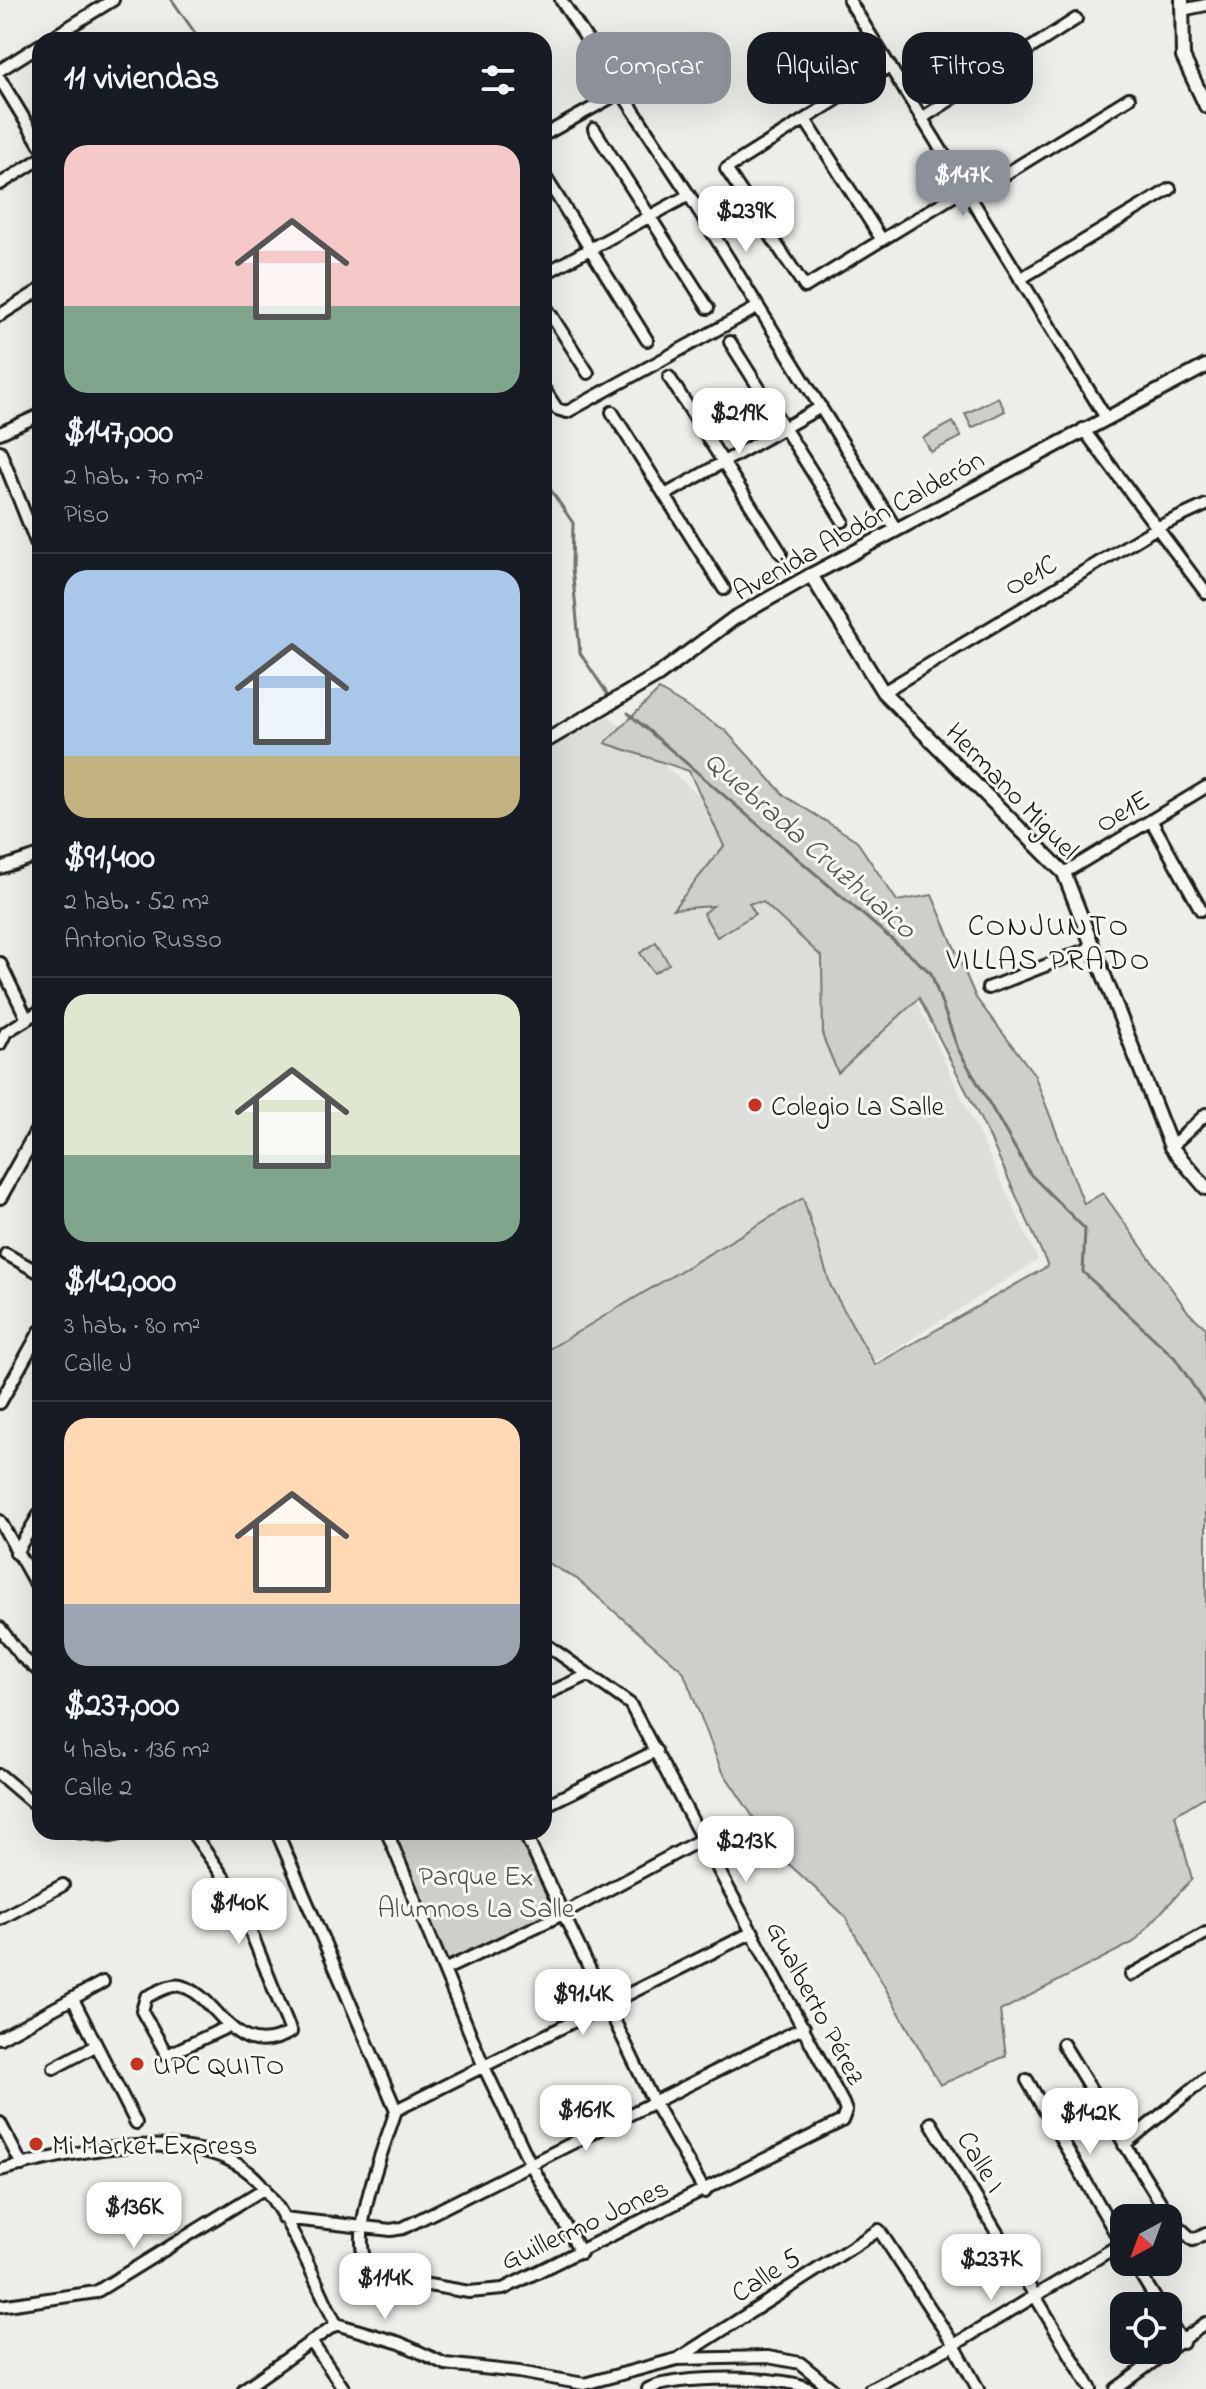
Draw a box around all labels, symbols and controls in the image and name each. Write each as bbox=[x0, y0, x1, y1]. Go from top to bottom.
chip: Comprar bbox=[576, 32, 731, 104]
chip: Alquilar bbox=[747, 32, 886, 104]
chip: Filtros bbox=[902, 32, 1033, 104]
text: 11 viviendas bbox=[64, 55, 219, 105]
icon: filters bbox=[476, 58, 520, 102]
pin: $147K bbox=[907, 150, 1019, 218]
text: $147K bbox=[934, 157, 992, 195]
pin: $239K bbox=[690, 186, 802, 254]
text: $239K bbox=[716, 193, 776, 231]
icon: home bbox=[220, 197, 364, 341]
pin: $219K bbox=[683, 388, 795, 456]
text: $219K bbox=[710, 395, 768, 433]
text: $147,000 bbox=[64, 409, 173, 459]
street label: Avenida Abdón Calderón bbox=[727, 441, 993, 613]
text: 2 hab. · 70 m² bbox=[64, 459, 204, 497]
text: Piso bbox=[64, 497, 109, 535]
street label: Oe1C bbox=[998, 545, 1066, 609]
icon: home bbox=[220, 622, 364, 766]
street label: Hermano Miguel bbox=[934, 714, 1087, 871]
water label: Quebrada Cruzhuaico bbox=[693, 741, 926, 952]
street label: Oe1E bbox=[1089, 781, 1159, 845]
text: $91,400 bbox=[64, 834, 155, 884]
text: 2 hab. · 52 m² bbox=[64, 884, 210, 922]
district label: CONJUNTO VILLAS PRADO bbox=[946, 906, 1151, 984]
text: Antonio Russo bbox=[64, 922, 222, 960]
icon: home bbox=[220, 1046, 364, 1190]
place label: Colegio La Salle bbox=[771, 1088, 945, 1129]
marker: Colegio La Salle bbox=[746, 1096, 764, 1114]
text: $142,000 bbox=[64, 1258, 176, 1308]
text: 3 hab. · 80 m² bbox=[64, 1308, 201, 1346]
text: Calle J bbox=[64, 1346, 132, 1384]
icon: home bbox=[220, 1470, 364, 1614]
text: $237,000 bbox=[64, 1682, 179, 1732]
text: 4 hab. · 136 m² bbox=[64, 1732, 210, 1770]
text: Calle 2 bbox=[64, 1770, 132, 1808]
pin: $213K bbox=[690, 1816, 802, 1884]
text: $213K bbox=[716, 1823, 776, 1861]
park label: Parque Ex Alumnos La Salle bbox=[378, 1858, 575, 1931]
pin: $140K bbox=[183, 1878, 295, 1946]
text: $140K bbox=[210, 1885, 268, 1923]
street label: Gualberto Pérez bbox=[753, 1914, 874, 2093]
pin: $91.4K bbox=[518, 1969, 648, 2037]
text: $91.4K bbox=[553, 1976, 613, 2014]
place label: UPC QUITO bbox=[153, 2047, 284, 2088]
marker: UPC QUITO bbox=[128, 2055, 146, 2073]
pin: $161K bbox=[530, 2085, 642, 2153]
pin: $142K bbox=[1034, 2088, 1146, 2156]
text: $161K bbox=[558, 2092, 614, 2130]
text: $142K bbox=[1060, 2095, 1120, 2133]
street label: Calle I bbox=[944, 2124, 1014, 2202]
place label: Mi Market Express bbox=[52, 2127, 258, 2168]
marker: Mi Market Express bbox=[27, 2135, 45, 2153]
street label: Guillermo Jones bbox=[495, 2169, 676, 2283]
pin: $136K bbox=[78, 2182, 190, 2250]
text: $136K bbox=[105, 2189, 163, 2227]
north arrow bbox=[1110, 2204, 1182, 2276]
map controls bbox=[1110, 2204, 1182, 2364]
pin: $237K bbox=[935, 2234, 1047, 2302]
street label: Calle 5 bbox=[724, 2239, 810, 2315]
text: $237K bbox=[960, 2241, 1022, 2279]
pin: $114K bbox=[329, 2253, 441, 2321]
text: $114K bbox=[357, 2260, 413, 2298]
button: locate bbox=[1110, 2292, 1182, 2364]

